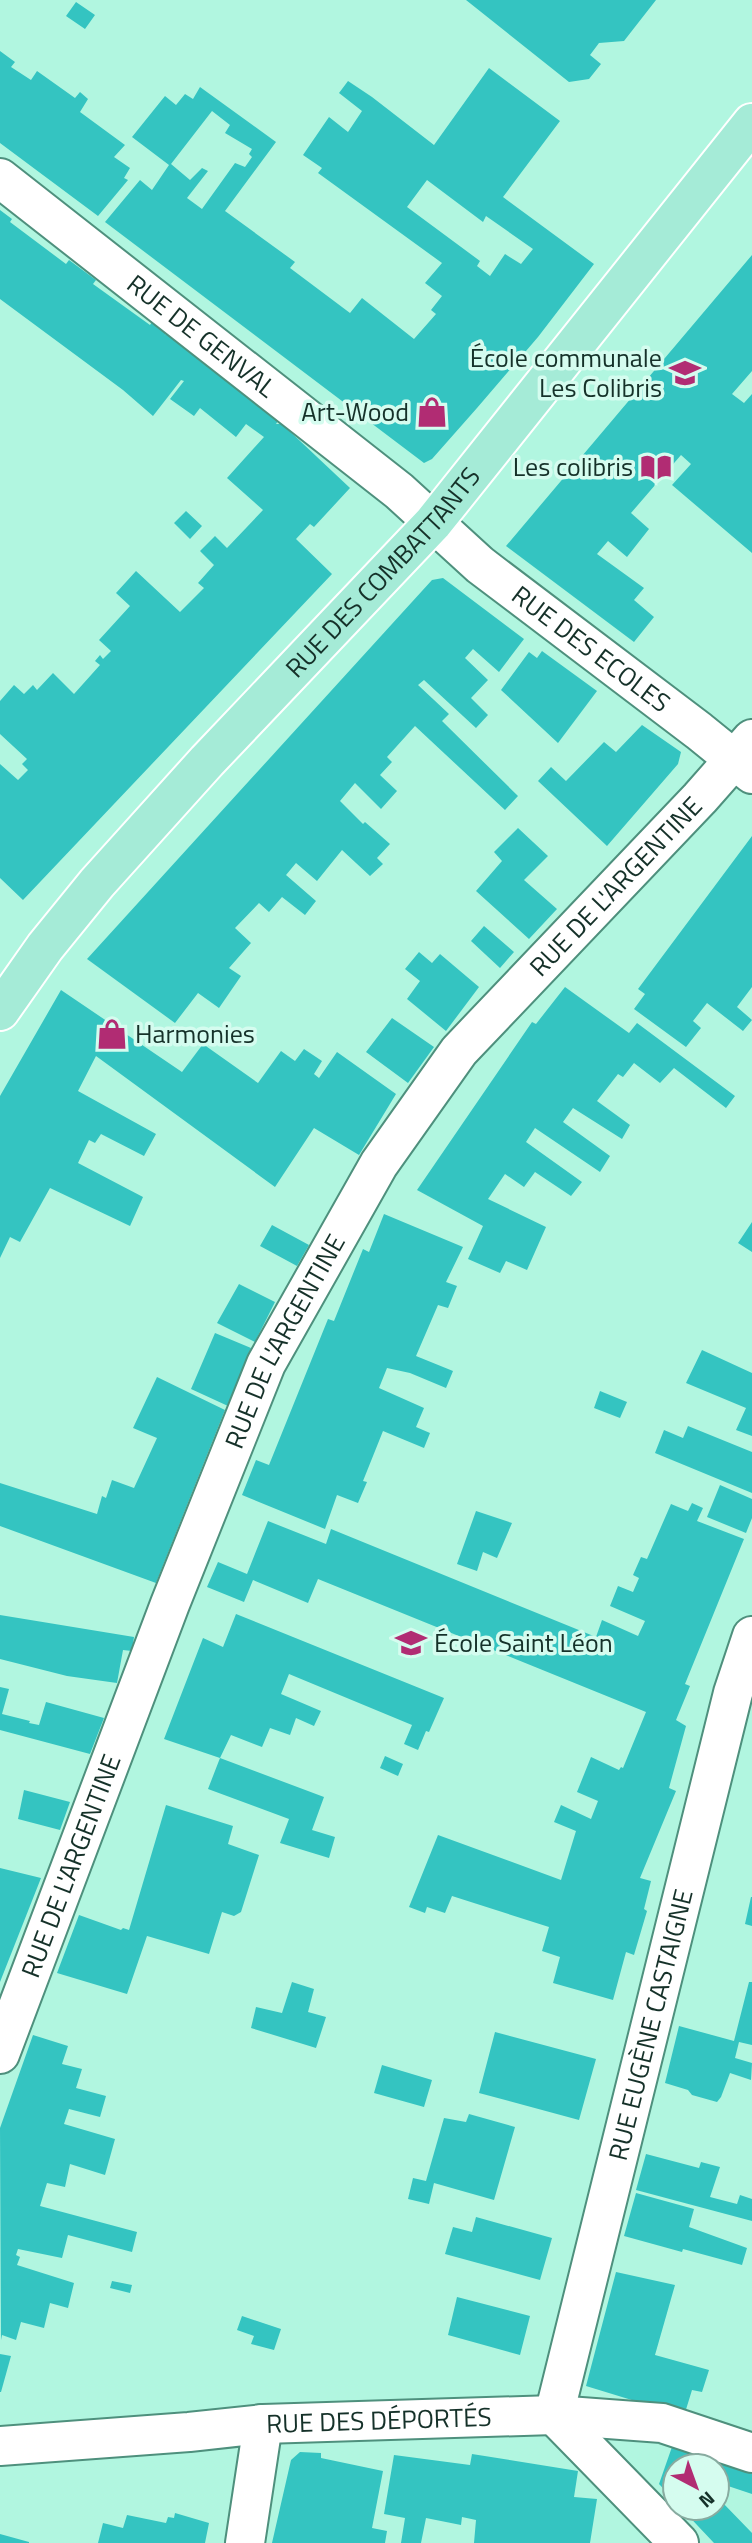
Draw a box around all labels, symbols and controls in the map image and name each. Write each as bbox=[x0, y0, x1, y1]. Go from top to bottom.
street label: RUE DE GENVAL bbox=[119, 265, 285, 407]
place label: École communale Les Colibris bbox=[470, 338, 662, 407]
school or university icon: École communale Les Colibris bbox=[668, 356, 702, 390]
place label: Art-Wood bbox=[301, 392, 409, 431]
shop icon: Art-Wood bbox=[415, 395, 449, 429]
place label: Les colibris bbox=[513, 447, 633, 486]
library icon: Les colibris bbox=[639, 450, 673, 484]
street label: RUE DES COMBATTANTS bbox=[276, 458, 489, 686]
street label: RUE DES ECOLES bbox=[504, 576, 679, 722]
street label: RUE DE L'ARGENTINE bbox=[520, 787, 711, 985]
place label: Harmonies bbox=[135, 1014, 255, 1053]
shop icon: Harmonies bbox=[95, 1017, 129, 1051]
street label: RUE DE L'ARGENTINE bbox=[214, 1227, 355, 1454]
place label: École Saint Léon bbox=[434, 1623, 613, 1662]
school or university icon: École Saint Léon bbox=[394, 1626, 428, 1660]
street label: RUE DE L'ARGENTINE bbox=[11, 1749, 130, 1983]
street label: RUE EUGÈNE CASTAIGNE bbox=[598, 1885, 703, 2164]
street label: RUE DES DÉPORTÉS bbox=[266, 2397, 492, 2443]
north arrow bbox=[661, 2452, 731, 2522]
text: N bbox=[693, 2485, 722, 2515]

